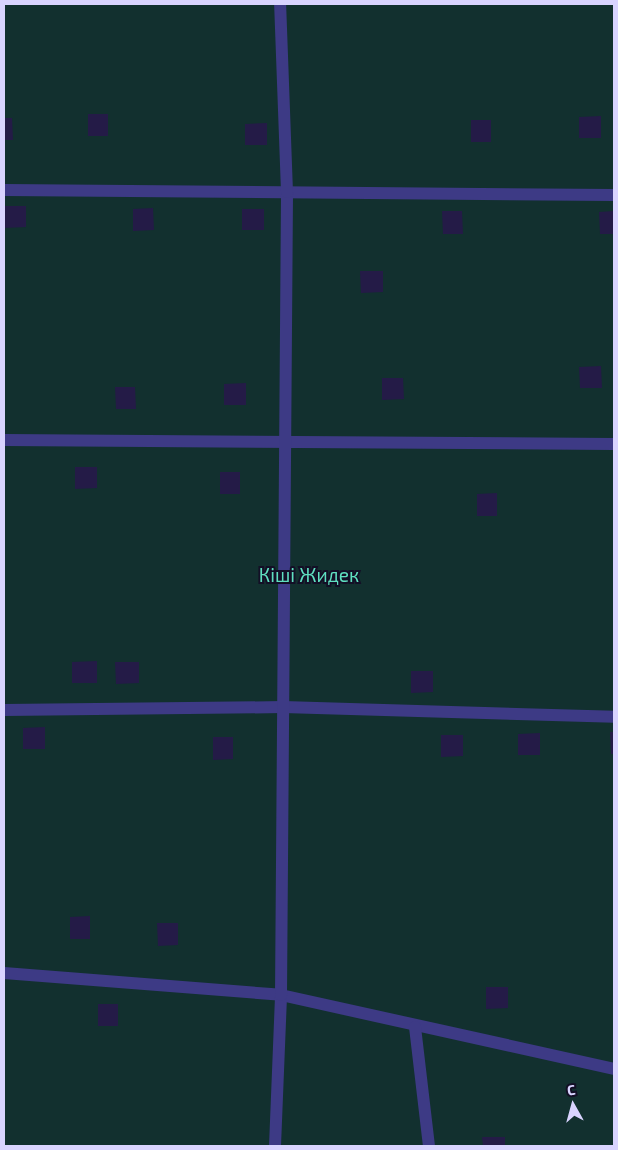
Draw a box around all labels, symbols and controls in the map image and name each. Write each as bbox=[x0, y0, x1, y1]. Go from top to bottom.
park label: Кіші Жидек bbox=[259, 564, 359, 586]
north arrow bbox=[548, 1080, 598, 1130]
text: С bbox=[566, 1081, 576, 1099]

